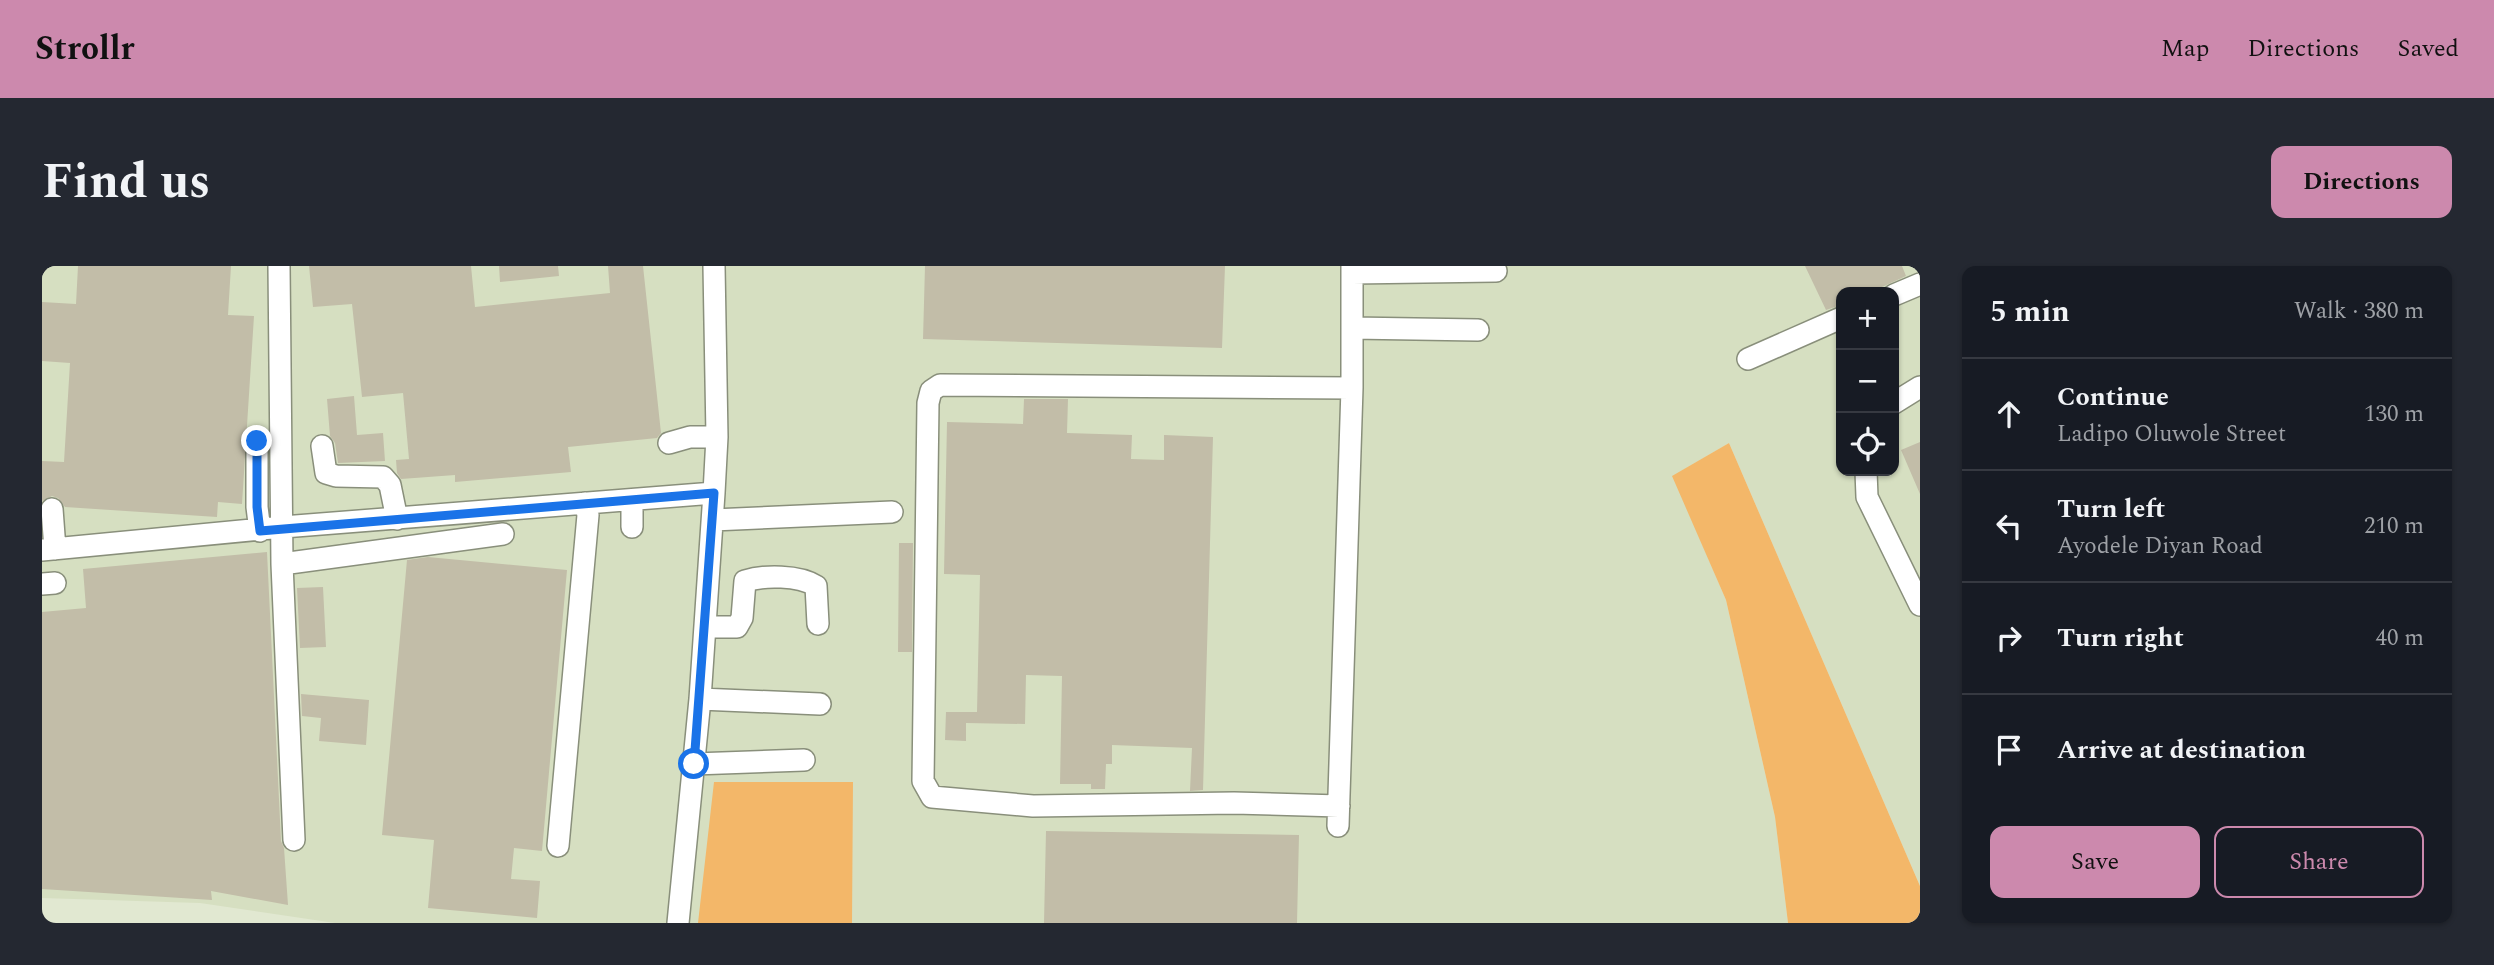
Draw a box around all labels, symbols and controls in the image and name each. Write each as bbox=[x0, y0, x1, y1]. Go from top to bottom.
text: Strollr bbox=[35, 24, 135, 74]
text: Map bbox=[2161, 31, 2209, 67]
text: Directions bbox=[2247, 31, 2359, 67]
text: Saved bbox=[2397, 31, 2459, 67]
text: Find us bbox=[42, 145, 210, 220]
button: Directions bbox=[2271, 146, 2452, 218]
map controls bbox=[1836, 287, 1899, 476]
button: + bbox=[1836, 287, 1899, 350]
text: 5 min bbox=[1990, 289, 2070, 335]
text: Walk · 380 m bbox=[2294, 294, 2424, 329]
button: − bbox=[1836, 350, 1899, 413]
text: Continue bbox=[2057, 377, 2169, 417]
icon: ahead bbox=[1990, 395, 2028, 433]
text: 130 m bbox=[2364, 397, 2424, 432]
button: locate bbox=[1836, 413, 1899, 476]
text: Ladipo Oluwole Street bbox=[2057, 417, 2286, 452]
route end bbox=[241, 425, 272, 456]
text: Turn left bbox=[2057, 489, 2165, 529]
icon: left bbox=[1990, 507, 2028, 545]
text: 210 m bbox=[2364, 509, 2424, 544]
text: Ayodele Diyan Road bbox=[2057, 529, 2263, 564]
text: Turn right bbox=[2057, 618, 2184, 658]
icon: right bbox=[1990, 619, 2028, 657]
text: 40 m bbox=[2375, 621, 2424, 656]
text: Arrive at destination bbox=[2057, 730, 2306, 770]
icon: arrive bbox=[1990, 731, 2028, 769]
route start bbox=[678, 748, 709, 779]
button: Save bbox=[1990, 826, 2200, 898]
button: Share bbox=[2214, 826, 2424, 898]

